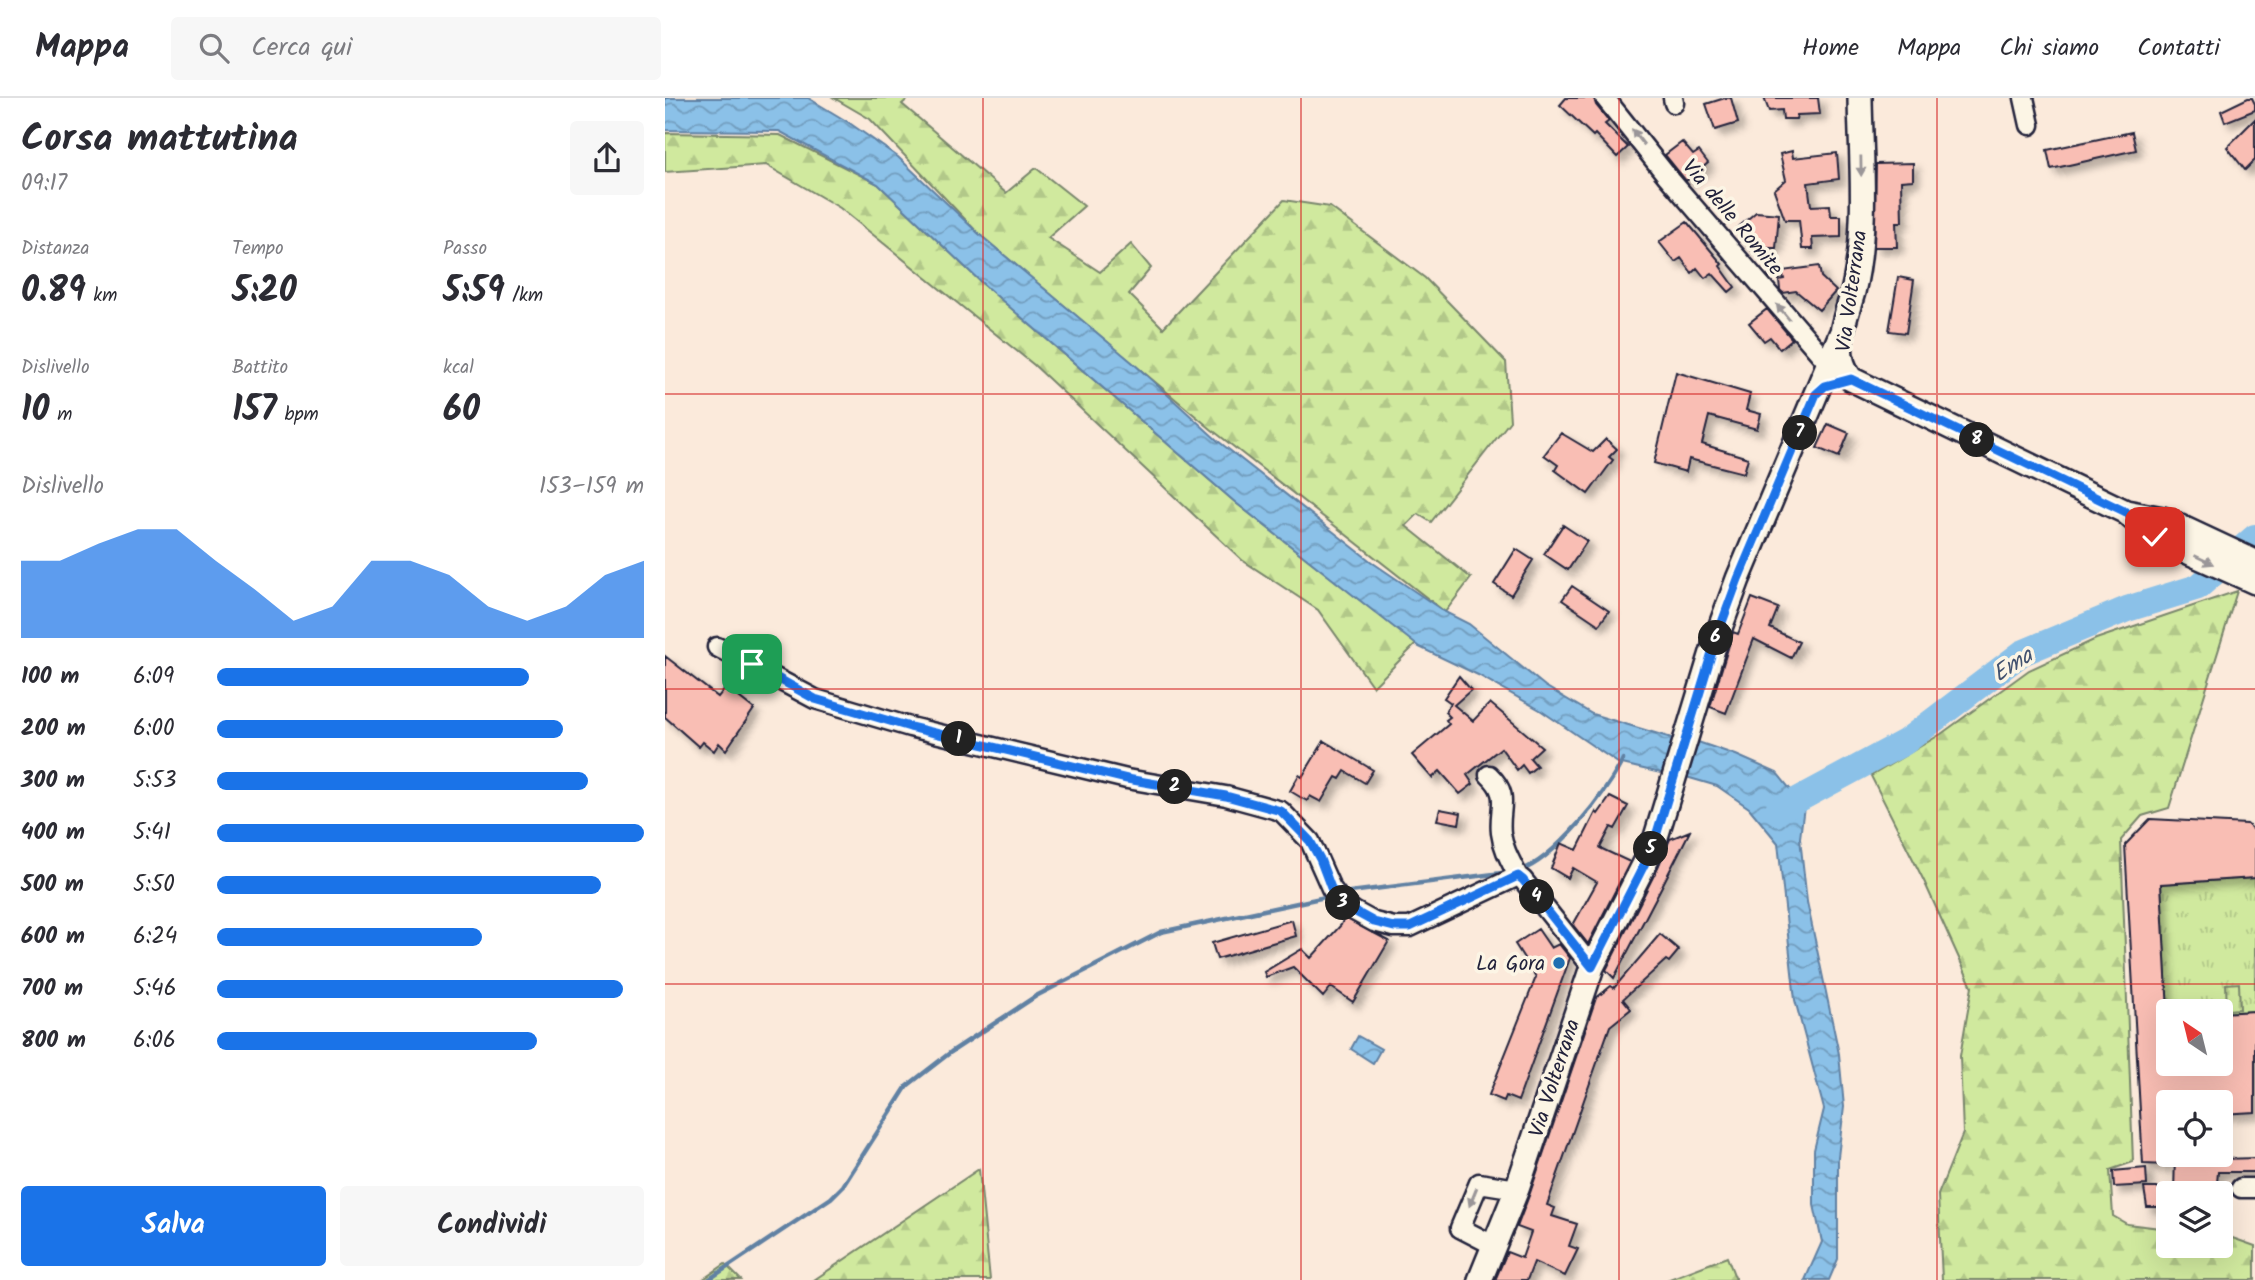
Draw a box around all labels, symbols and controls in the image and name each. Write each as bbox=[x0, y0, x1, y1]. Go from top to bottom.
search box bbox=[171, 17, 661, 80]
text: Mappa bbox=[35, 22, 129, 75]
text: Cerca qui bbox=[251, 27, 352, 69]
icon: search bbox=[195, 29, 233, 67]
text: Home bbox=[1802, 29, 1859, 68]
text: Mappa bbox=[1897, 29, 1961, 68]
text: Chi siamo bbox=[1999, 29, 2099, 68]
text: Contatti bbox=[2137, 29, 2220, 68]
text: Corsa mattutina bbox=[21, 110, 298, 170]
button: share bbox=[570, 121, 644, 195]
one-way arrow bbox=[1630, 129, 1645, 147]
street label: Via delle Romite bbox=[1673, 152, 1791, 284]
one-way arrow bbox=[1855, 155, 1867, 177]
text: 09:17 bbox=[21, 166, 67, 202]
street label: Via Volterrana bbox=[1828, 228, 1877, 354]
text: Distanza bbox=[21, 234, 90, 264]
text: Tempo bbox=[232, 234, 284, 264]
text: Passo bbox=[443, 234, 487, 264]
text: 0.89 bbox=[21, 264, 86, 320]
text: 5:20 bbox=[232, 264, 297, 320]
text: 5:59 bbox=[443, 264, 505, 320]
text: km bbox=[86, 281, 117, 311]
text: /km bbox=[505, 281, 543, 311]
one-way arrow bbox=[1776, 304, 1791, 321]
text: Dislivello bbox=[21, 353, 90, 383]
text: Battito bbox=[232, 353, 288, 383]
text: kcal bbox=[443, 353, 474, 383]
text: 10 bbox=[21, 383, 50, 439]
text: 157 bbox=[232, 383, 277, 439]
text: 60 bbox=[443, 383, 480, 439]
text: m bbox=[50, 400, 72, 430]
text: bpm bbox=[277, 400, 319, 430]
pin: 7 bbox=[1783, 416, 1817, 450]
text: 7 bbox=[1795, 417, 1804, 447]
pin: 8 bbox=[1959, 422, 1995, 458]
text: 8 bbox=[1971, 424, 1982, 454]
text: Dislivello bbox=[21, 469, 104, 505]
text: 153–159 m bbox=[539, 469, 644, 505]
pin bbox=[2125, 507, 2185, 567]
icon: check bbox=[2136, 518, 2174, 556]
one-way arrow bbox=[2193, 554, 2214, 565]
pin: 6 bbox=[1699, 620, 1733, 656]
text: 6 bbox=[1710, 622, 1721, 652]
pin bbox=[722, 634, 782, 694]
water label: Ema bbox=[1985, 638, 2043, 692]
icon: arrive bbox=[733, 645, 771, 683]
text: 100 m bbox=[21, 659, 79, 695]
text: 6:09 bbox=[133, 659, 174, 695]
text: 200 m bbox=[21, 711, 86, 747]
text: 6:00 bbox=[133, 711, 174, 747]
pin: 1 bbox=[941, 722, 977, 756]
text: 1 bbox=[956, 723, 961, 753]
text: 300 m bbox=[21, 763, 85, 799]
text: 5:53 bbox=[133, 763, 177, 799]
pin: 2 bbox=[1157, 770, 1193, 804]
text: 2 bbox=[1169, 771, 1180, 801]
text: 400 m bbox=[21, 815, 85, 851]
text: 5:41 bbox=[133, 815, 171, 851]
pin: 5 bbox=[1633, 832, 1669, 866]
text: 5 bbox=[1646, 833, 1655, 863]
text: 500 m bbox=[21, 867, 84, 903]
text: 5:50 bbox=[133, 867, 175, 903]
pin: 4 bbox=[1519, 880, 1555, 914]
text: 4 bbox=[1531, 881, 1542, 911]
pin: 3 bbox=[1325, 886, 1361, 920]
text: 3 bbox=[1337, 887, 1348, 917]
text: 600 m bbox=[21, 919, 85, 955]
text: 6:24 bbox=[133, 919, 177, 955]
place label: La Gora bbox=[1476, 948, 1545, 981]
marker: La Gora bbox=[1551, 955, 1567, 971]
text: 700 m bbox=[21, 971, 83, 1007]
text: 5:46 bbox=[133, 971, 176, 1007]
north arrow bbox=[2156, 999, 2233, 1076]
map controls bbox=[2156, 999, 2233, 1258]
street label: Via Volterrana bbox=[1521, 1015, 1590, 1142]
text: 800 m bbox=[21, 1023, 86, 1059]
text: 6:06 bbox=[133, 1023, 176, 1059]
button: locate bbox=[2156, 1090, 2233, 1167]
button: layers bbox=[2156, 1181, 2233, 1258]
button: Salva bbox=[21, 1186, 326, 1266]
button: Condividi bbox=[340, 1186, 644, 1266]
one-way arrow bbox=[1467, 1187, 1479, 1207]

